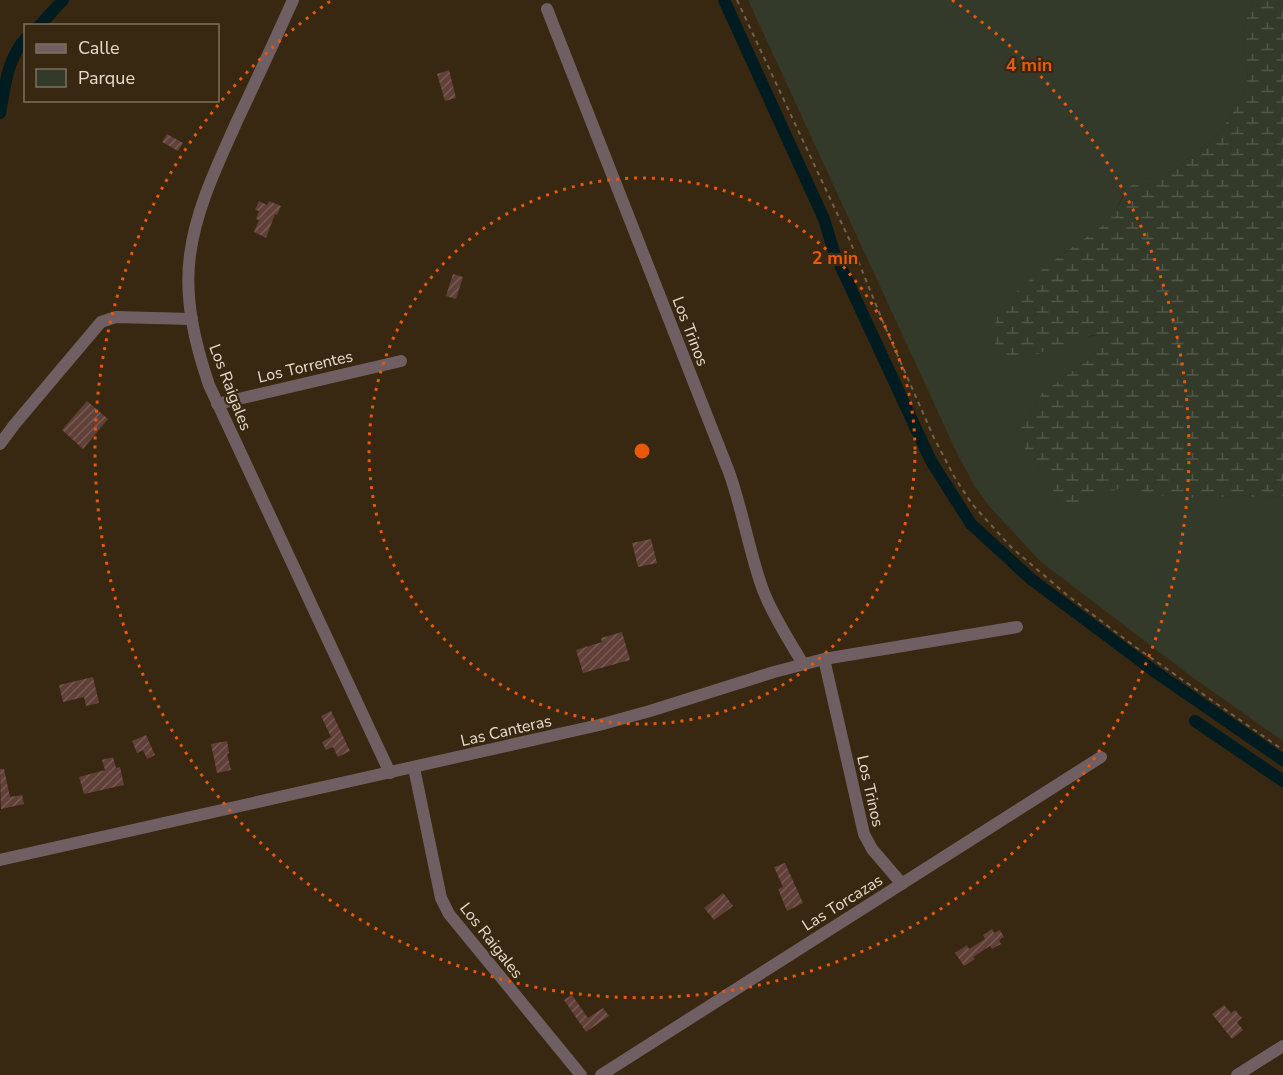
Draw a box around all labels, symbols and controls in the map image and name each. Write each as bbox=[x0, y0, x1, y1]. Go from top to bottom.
legend bbox=[24, 24, 219, 102]
text: Calle bbox=[78, 36, 120, 60]
text: 4 min bbox=[1006, 53, 1052, 77]
text: Parque bbox=[78, 66, 135, 90]
text: 2 min bbox=[812, 246, 858, 270]
street label: Los Trinos bbox=[667, 293, 713, 369]
street label: Los Raigales bbox=[204, 341, 257, 434]
street label: Los Torrentes bbox=[255, 345, 355, 389]
centre of rings bbox=[632, 441, 652, 461]
street label: Las Canteras bbox=[458, 710, 554, 752]
street label: Los Trinos bbox=[851, 753, 889, 829]
street label: Las Torcazas bbox=[798, 869, 887, 936]
street label: Los Raigales bbox=[455, 898, 528, 983]

